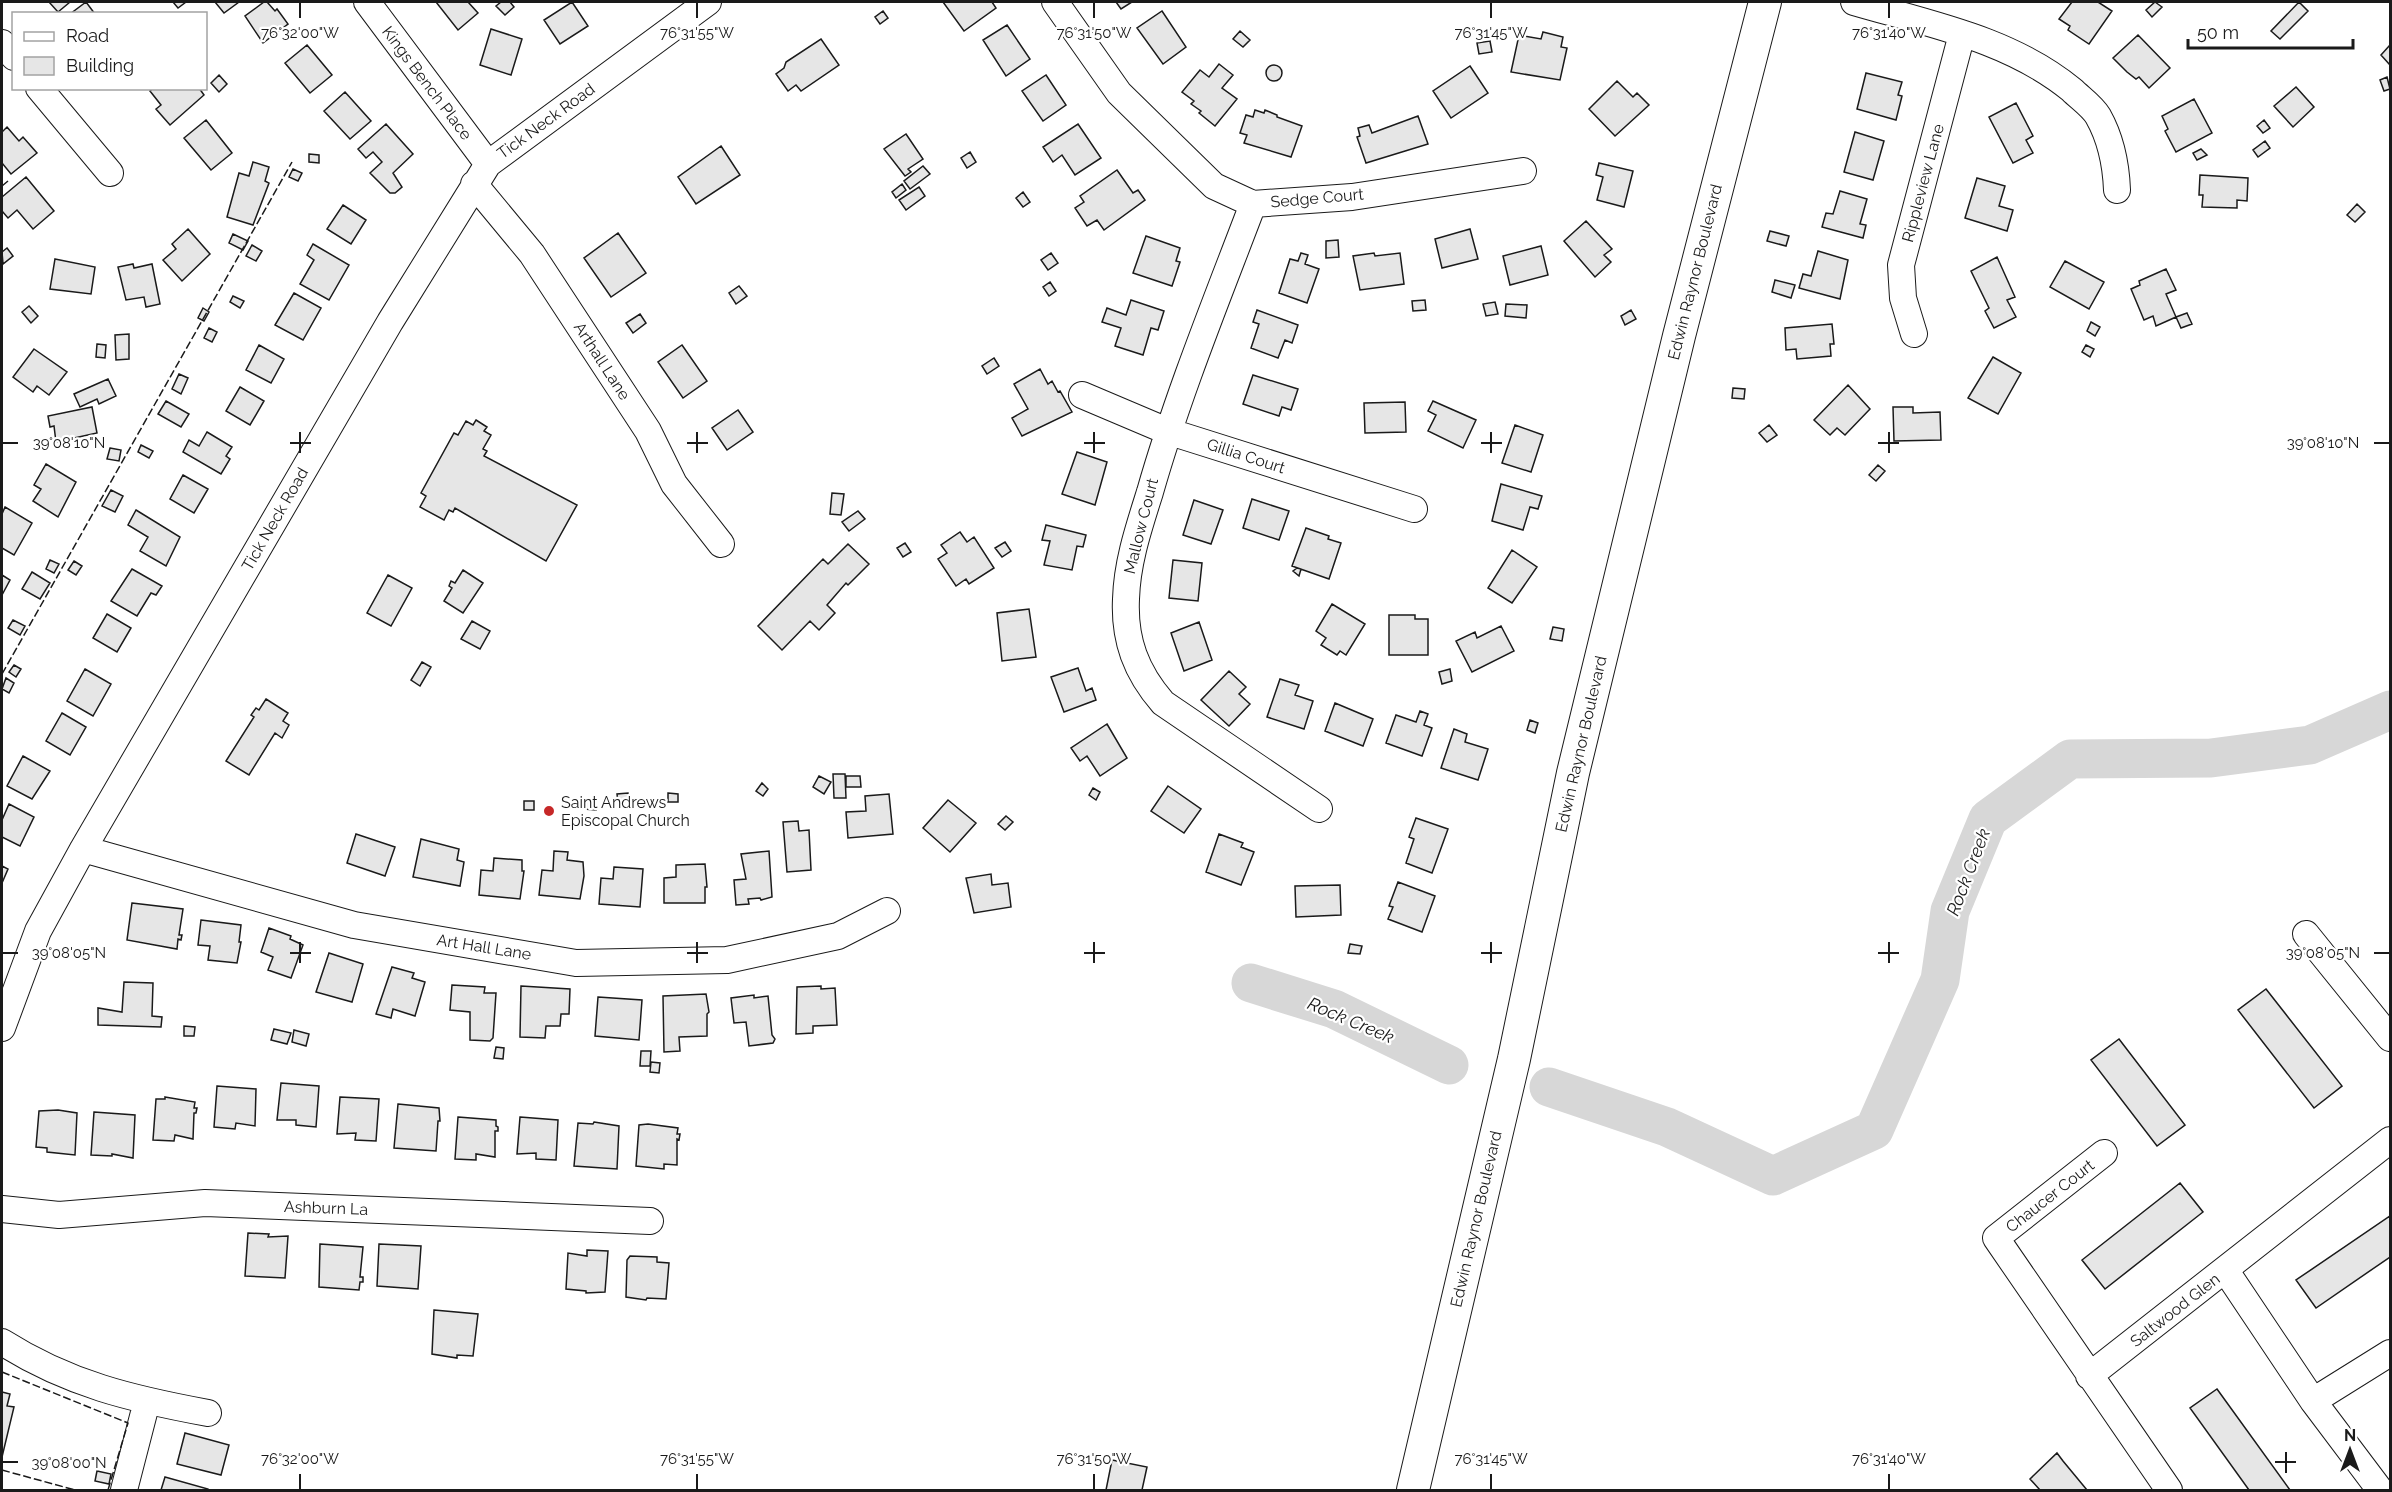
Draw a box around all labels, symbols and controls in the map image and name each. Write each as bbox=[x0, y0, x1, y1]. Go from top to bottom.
legend bbox=[12, 12, 207, 90]
scale bar bbox=[2188, 12, 2353, 50]
street label: Kings Bench Place bbox=[378, 22, 476, 144]
text: 50 m bbox=[2197, 22, 2239, 43]
text: 76°32'00"W bbox=[261, 24, 339, 42]
text: 76°31'55"W bbox=[660, 24, 734, 42]
text: 76°31'50"W bbox=[1057, 24, 1132, 42]
text: 76°31'45"W bbox=[1454, 24, 1528, 42]
text: 76°31'40"W bbox=[1852, 24, 1926, 42]
text: Road bbox=[66, 25, 109, 46]
text: Building bbox=[66, 55, 134, 76]
street label: Tick Neck Road bbox=[494, 79, 599, 163]
street label: Rippleview Lane bbox=[1898, 122, 1948, 244]
street label: Edwin Raynor Boulevard bbox=[1664, 182, 1726, 362]
street label: Sedge Court bbox=[1270, 184, 1365, 212]
street label: Arthall Lane bbox=[570, 319, 634, 403]
text: 39°08'10"N bbox=[33, 434, 105, 452]
street label: Gillia Court bbox=[1205, 434, 1288, 478]
text: 39°08'10"N bbox=[2287, 434, 2359, 452]
street label: Tick Neck Road bbox=[238, 464, 312, 574]
street label: Mallow Court bbox=[1120, 475, 1162, 576]
street label: Edwin Raynor Boulevard bbox=[1551, 654, 1611, 834]
place label: Saint Andrews Episcopal Church bbox=[561, 793, 690, 830]
marker: Saint Andrews Episcopal Church bbox=[542, 804, 556, 818]
water label: Rock Creek bbox=[1942, 825, 1994, 919]
street label: Art Hall Lane bbox=[435, 930, 533, 964]
text: 39°08'05"N bbox=[32, 944, 106, 962]
text: 39°08'05"N bbox=[2286, 944, 2360, 962]
water label: Rock Creek bbox=[1305, 992, 1398, 1048]
street label: Edwin Raynor Boulevard bbox=[1446, 1129, 1506, 1309]
street label: Chaucer Court bbox=[2002, 1155, 2098, 1236]
street label: Ashburn La bbox=[284, 1197, 368, 1219]
street label: Saltwood Glen bbox=[2126, 1269, 2224, 1351]
north arrow bbox=[2320, 1420, 2380, 1480]
text: N bbox=[2344, 1426, 2356, 1445]
text: 76°32'00"W bbox=[261, 1450, 339, 1468]
text: 76°31'55"W bbox=[660, 1450, 734, 1468]
text: 76°31'50"W bbox=[1057, 1450, 1132, 1468]
text: 76°31'45"W bbox=[1454, 1450, 1528, 1468]
text: 76°31'40"W bbox=[1852, 1450, 1926, 1468]
text: 39°08'00"N bbox=[31, 1454, 107, 1472]

